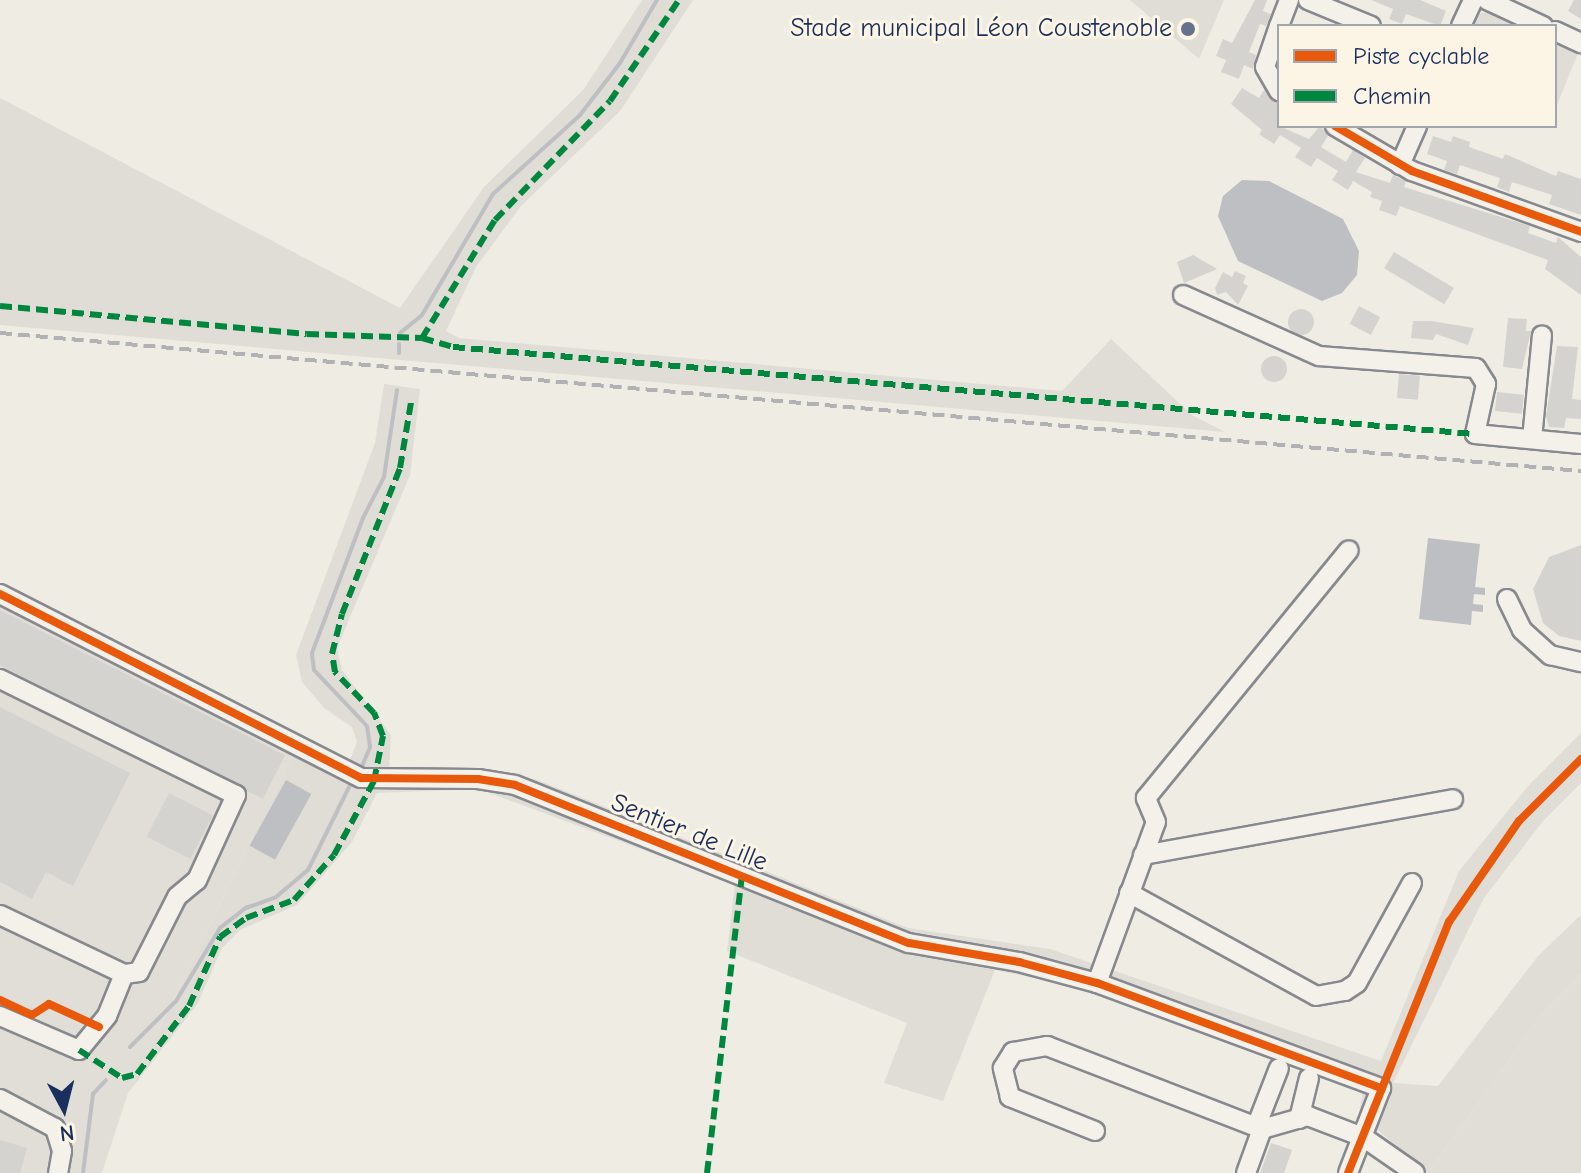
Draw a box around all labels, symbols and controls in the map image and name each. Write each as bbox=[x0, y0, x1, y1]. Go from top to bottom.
place label: Stade municipal Léon Coustenoble bbox=[790, 13, 1172, 45]
marker: Stade municipal Léon Coustenoble bbox=[1179, 20, 1197, 38]
legend bbox=[1277, 24, 1557, 128]
text: Piste cyclable bbox=[1353, 42, 1489, 70]
text: Chemin bbox=[1353, 82, 1431, 110]
street label: Sentier de Lille bbox=[606, 787, 772, 879]
north arrow bbox=[24, 1069, 104, 1149]
text: N bbox=[58, 1119, 76, 1147]

